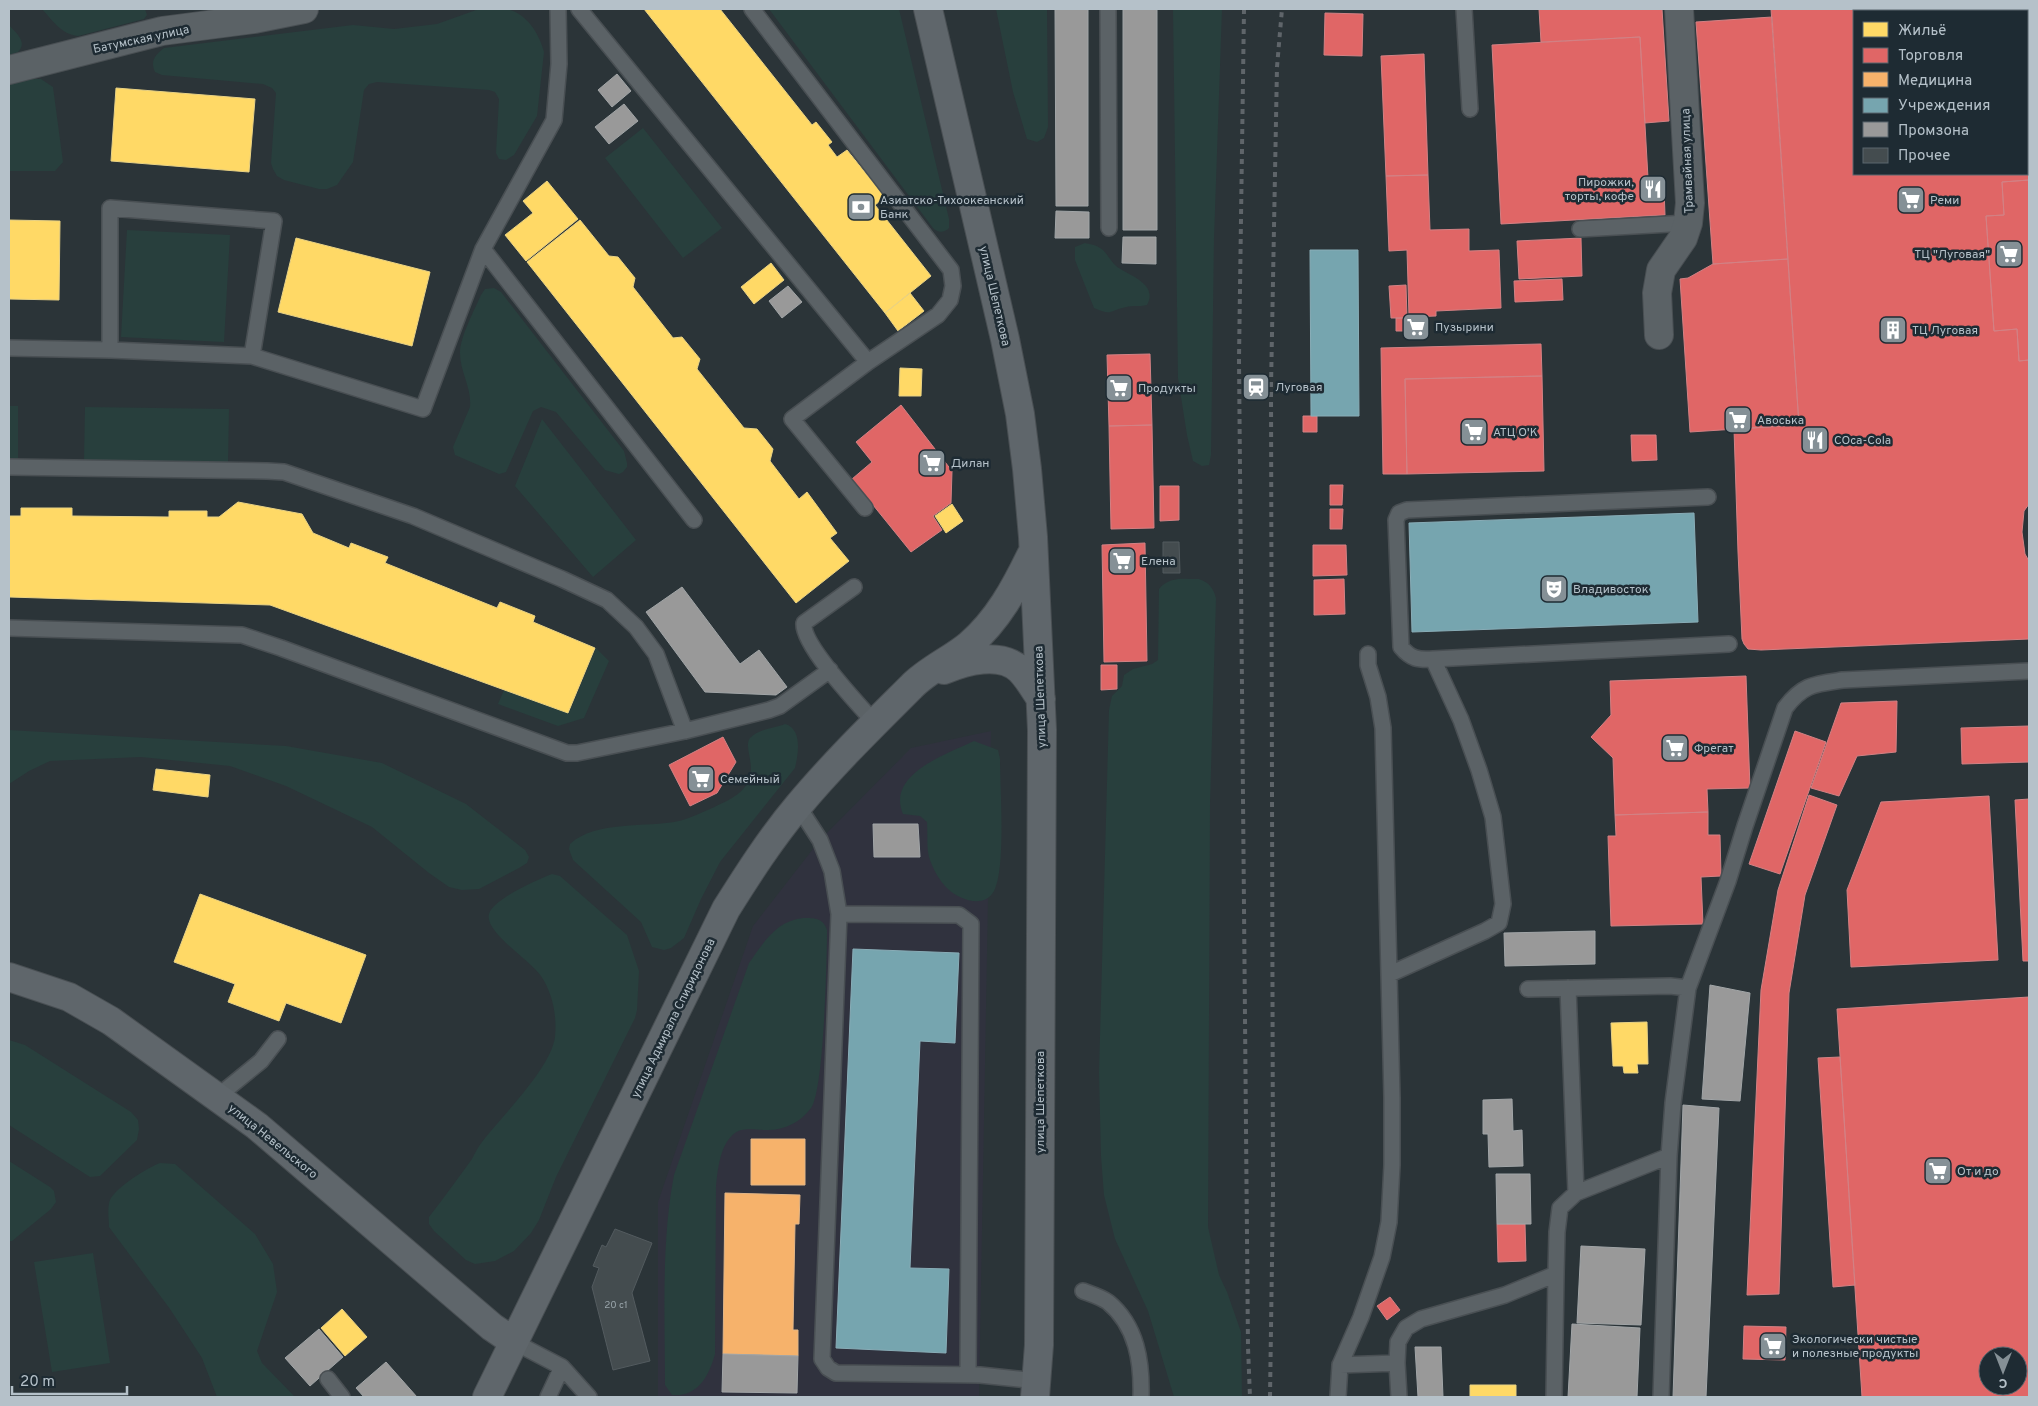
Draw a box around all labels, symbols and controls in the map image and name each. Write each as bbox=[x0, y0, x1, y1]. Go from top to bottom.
legend bbox=[1853, 10, 2028, 175]
street label: Батумская улица bbox=[92, 22, 191, 58]
text: Жильё bbox=[1898, 22, 1946, 41]
text: Торговля bbox=[1898, 47, 1963, 66]
text: Медицина bbox=[1898, 72, 1972, 91]
text: Учреждения bbox=[1898, 97, 1990, 116]
street label: Трамвайная улица bbox=[1678, 108, 1698, 214]
text: Промзона bbox=[1898, 122, 1969, 141]
text: Прочее bbox=[1898, 147, 1950, 166]
restaurant icon: Пирожки, торты, кофе bbox=[1638, 174, 1668, 204]
place label: Пирожки, торты, кофе bbox=[1565, 175, 1634, 205]
supermarket icon: Реми bbox=[1896, 185, 1926, 215]
bank icon: Азиатско-Тихоокеанский Банк bbox=[846, 192, 876, 222]
place label: Азиатско-Тихоокеанский Банк bbox=[880, 193, 1024, 223]
place label: Реми bbox=[1930, 193, 1959, 209]
supermarket icon: ТЦ "Луговая" bbox=[1994, 239, 2024, 269]
street label: улица Шепеткова bbox=[975, 245, 1013, 348]
place label: ТЦ "Луговая" bbox=[1914, 247, 1990, 263]
supermarket icon: Пузырини bbox=[1401, 312, 1431, 342]
building icon: ТЦ Луговая bbox=[1878, 315, 1908, 345]
place label: Пузырини bbox=[1435, 320, 1494, 336]
place label: ТЦ Луговая bbox=[1912, 323, 1978, 339]
station icon: Луговая bbox=[1241, 372, 1271, 402]
supermarket icon: Продукты bbox=[1104, 373, 1134, 403]
place label: Луговая bbox=[1275, 380, 1322, 396]
place label: Продукты bbox=[1138, 381, 1196, 397]
supermarket icon: Авоська bbox=[1723, 405, 1753, 435]
place label: Авоська bbox=[1757, 413, 1804, 429]
supermarket icon: АТЦ О'К bbox=[1459, 417, 1489, 447]
place label: АТЦ О'К bbox=[1493, 425, 1538, 441]
restaurant icon: COca-Cola bbox=[1800, 425, 1830, 455]
place label: COca-Cola bbox=[1834, 433, 1891, 449]
supermarket icon: Дилан bbox=[917, 448, 947, 478]
place label: Дилан bbox=[951, 456, 989, 472]
supermarket icon: Елена bbox=[1107, 546, 1137, 576]
place label: Елена bbox=[1141, 554, 1176, 570]
theatre icon: Владивосток bbox=[1539, 574, 1569, 604]
place label: Владивосток bbox=[1573, 582, 1649, 598]
street label: улица Шепеткова bbox=[1031, 646, 1051, 748]
supermarket icon: Фрегат bbox=[1660, 733, 1690, 763]
place label: Фрегат bbox=[1694, 741, 1734, 757]
supermarket icon: Семейный bbox=[686, 764, 716, 794]
place label: Семейный bbox=[720, 772, 780, 788]
street label: улица Адмирала Спиридонова bbox=[628, 936, 720, 1101]
street label: улица Шепеткова bbox=[1033, 1051, 1049, 1153]
street label: улица Невельского bbox=[224, 1101, 321, 1183]
supermarket icon: От и до bbox=[1923, 1156, 1953, 1186]
place label: От и до bbox=[1957, 1164, 1999, 1180]
house number: 20 с1 bbox=[604, 1299, 628, 1312]
supermarket icon: Экологически чистые и полезные продукты bbox=[1758, 1331, 1788, 1361]
place label: Экологически чистые и полезные продукты bbox=[1792, 1332, 1918, 1362]
north arrow bbox=[1978, 1346, 2028, 1396]
scale bar bbox=[12, 1364, 128, 1396]
text: 20 m bbox=[20, 1373, 55, 1392]
text: С bbox=[1998, 1374, 2007, 1391]

